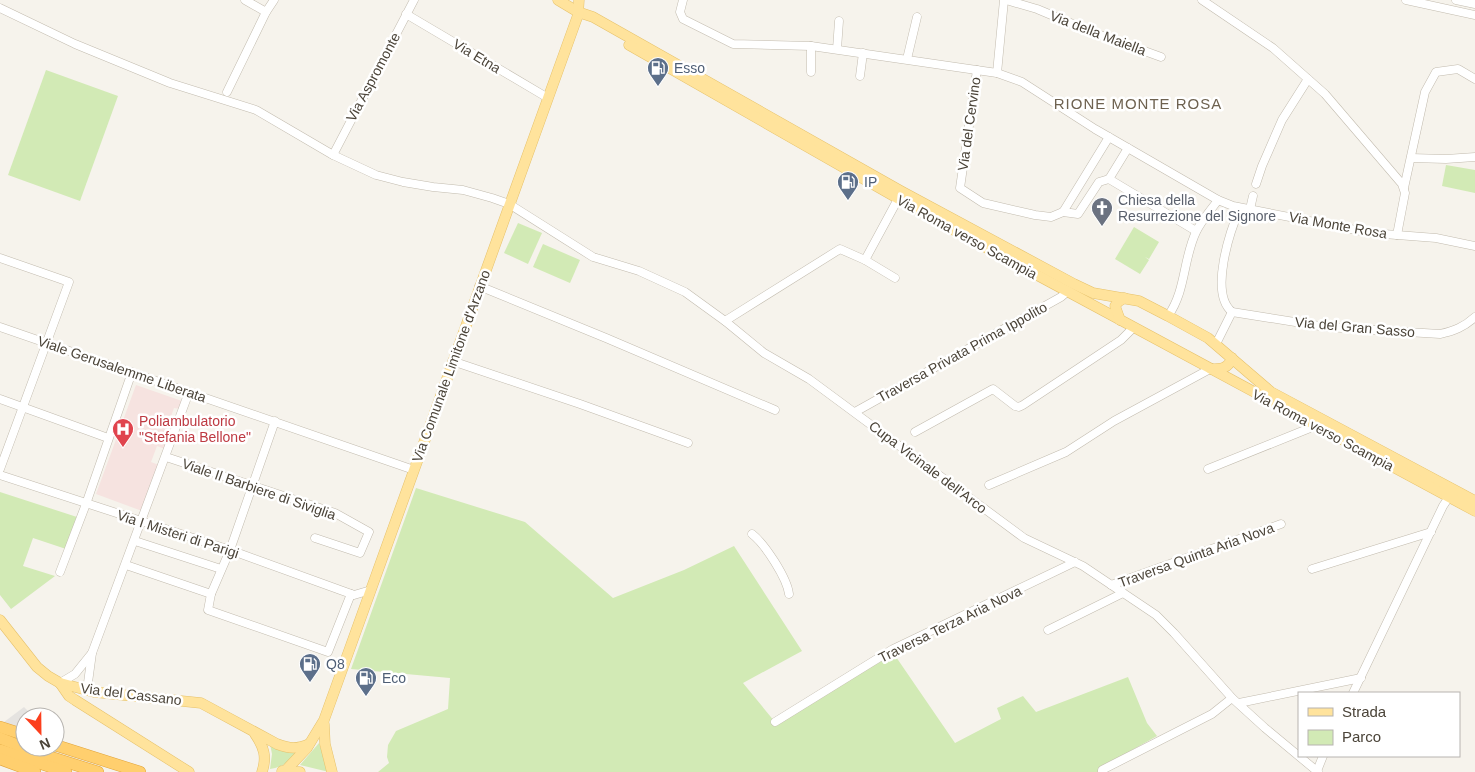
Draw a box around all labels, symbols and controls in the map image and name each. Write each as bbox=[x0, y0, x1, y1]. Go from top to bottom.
street label: Via della Maiella bbox=[1048, 7, 1149, 59]
street label: Via Aspromonte bbox=[343, 30, 403, 124]
street label: Via Etna bbox=[450, 36, 504, 77]
fuel station icon: Esso bbox=[646, 56, 670, 87]
place label: Esso bbox=[674, 60, 705, 76]
street label: Via del Cervino bbox=[954, 76, 984, 172]
district label: RIONE MONTE ROSA bbox=[1054, 95, 1222, 112]
fuel station icon: IP bbox=[836, 170, 860, 201]
place label: IP bbox=[864, 174, 877, 190]
street label: Via Roma verso Scampia bbox=[894, 192, 1040, 282]
place label: Chiesa della Resurrezione del Signore bbox=[1118, 192, 1276, 224]
church icon: Chiesa della Resurrezione del Signore bbox=[1090, 196, 1114, 227]
street label: Via Monte Rosa bbox=[1288, 208, 1389, 242]
street label: Via Comunale Limitone d'Arzano bbox=[409, 268, 493, 464]
street label: Traversa Privata Prima Ippolito bbox=[874, 298, 1050, 405]
street label: Via del Gran Sasso bbox=[1294, 314, 1416, 340]
street label: Viale Gerusalemme Liberata bbox=[36, 333, 209, 405]
street label: Via Roma verso Scampia bbox=[1250, 386, 1397, 474]
place label: Poliambulatorio "Stefania Bellone" bbox=[139, 413, 251, 445]
hospital icon: Poliambulatorio "Stefania Bellone" bbox=[111, 417, 135, 448]
street label: Cupa Vicinale dell'Arco bbox=[866, 417, 990, 517]
street label: Viale Il Barbiere di Siviglia bbox=[180, 455, 338, 523]
street label: Via I Misteri di Parigi bbox=[115, 507, 241, 561]
street label: Traversa Quinta Aria Nova bbox=[1116, 519, 1276, 591]
street label: Traversa Terza Aria Nova bbox=[876, 582, 1024, 666]
fuel station icon: Q8 bbox=[298, 652, 322, 683]
place label: Q8 bbox=[326, 656, 345, 672]
fuel station icon: Eco bbox=[354, 666, 378, 697]
place label: Eco bbox=[382, 670, 406, 686]
street label: Via del Cassano bbox=[80, 680, 183, 708]
legend bbox=[1298, 692, 1460, 757]
text: Strada bbox=[1342, 703, 1387, 720]
north arrow bbox=[15, 707, 65, 757]
text: Parco bbox=[1342, 728, 1381, 745]
text: N bbox=[37, 735, 53, 753]

